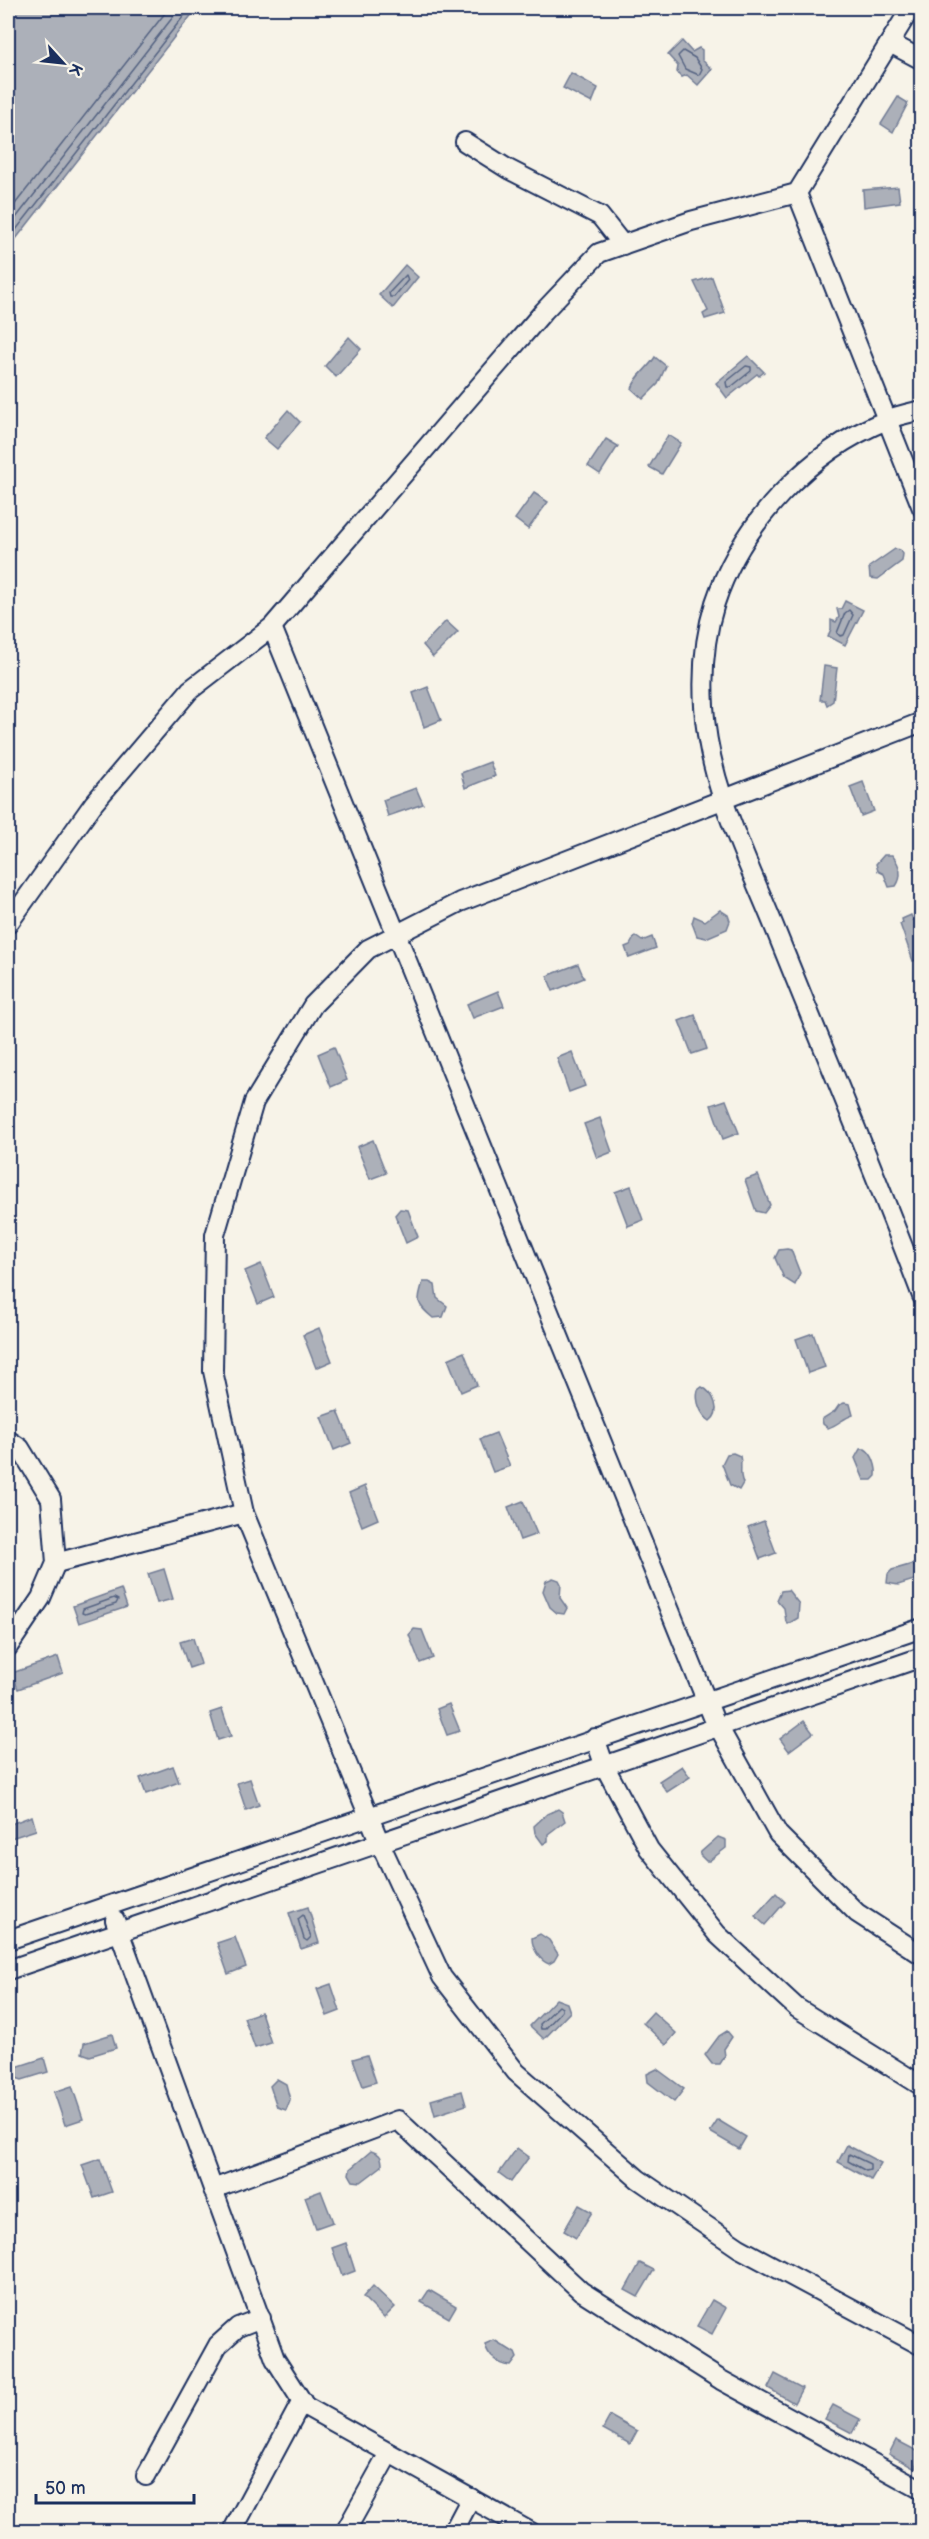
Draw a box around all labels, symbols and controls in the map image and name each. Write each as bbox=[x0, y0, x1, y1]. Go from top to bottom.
north arrow bbox=[33, 33, 93, 93]
text: K bbox=[64, 60, 86, 78]
scale bar bbox=[36, 2467, 194, 2505]
text: 50 m bbox=[45, 2478, 86, 2499]

